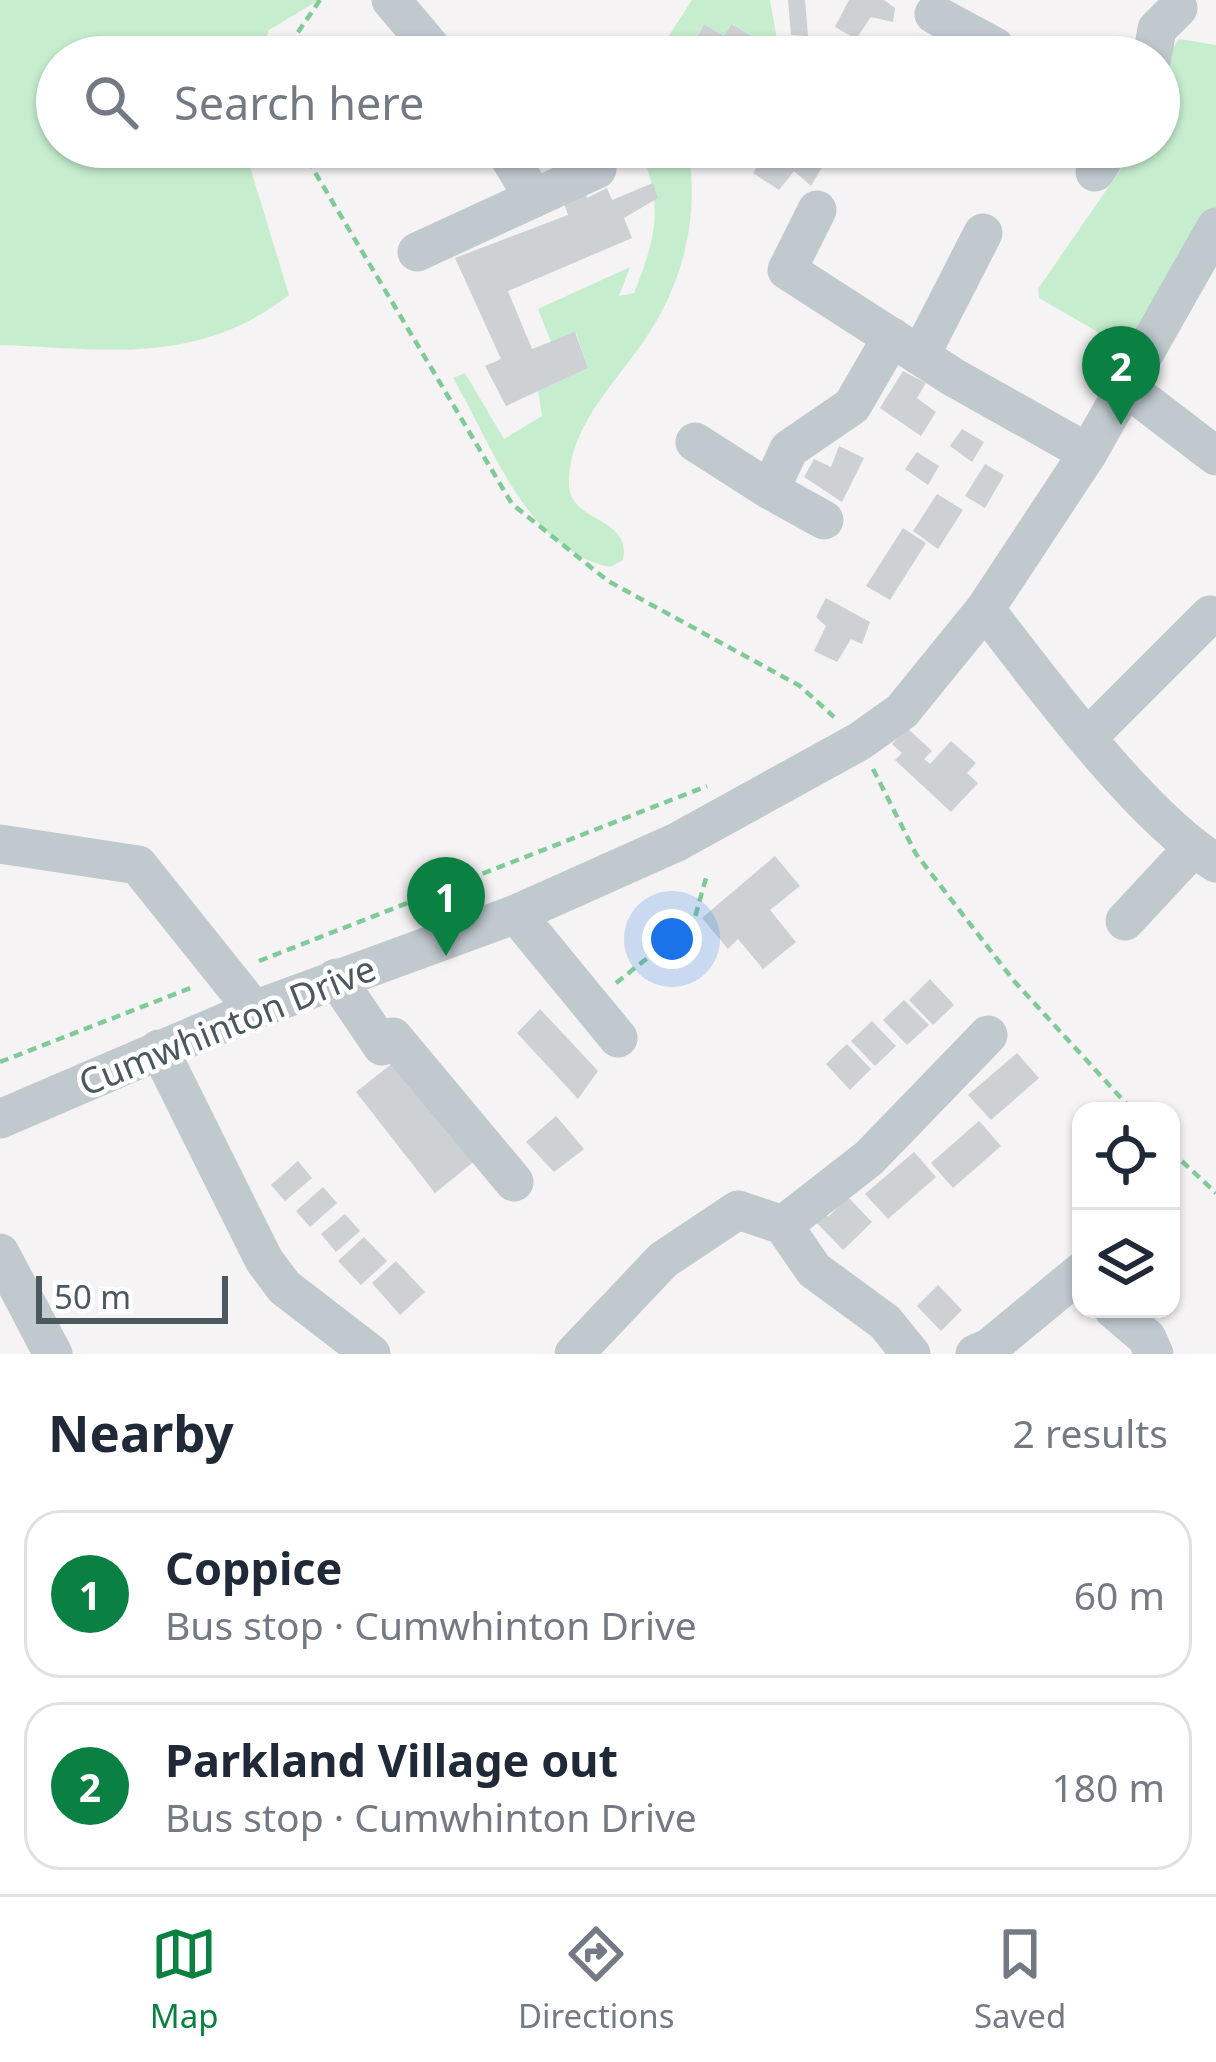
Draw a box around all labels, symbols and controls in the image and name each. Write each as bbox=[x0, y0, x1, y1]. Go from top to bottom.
search box bbox=[36, 36, 1180, 168]
icon: search bbox=[78, 69, 144, 135]
text: Search here bbox=[174, 72, 424, 133]
pin: 2 bbox=[1082, 326, 1160, 425]
pin: 1 bbox=[407, 857, 485, 956]
your location bbox=[642, 909, 702, 969]
street label: Cumwhinton Drive bbox=[71, 943, 383, 1107]
map controls bbox=[1072, 1102, 1180, 1318]
button: locate bbox=[1072, 1102, 1180, 1210]
button: layers bbox=[1072, 1210, 1180, 1318]
scale bar bbox=[36, 1270, 228, 1323]
text: 50 m bbox=[54, 1274, 131, 1319]
text: Nearby bbox=[48, 1397, 234, 1467]
text: 2 results bbox=[1013, 1406, 1168, 1459]
text: Coppice bbox=[165, 1537, 342, 1598]
text: 1 bbox=[79, 1568, 101, 1621]
text: 60 m bbox=[1074, 1568, 1165, 1621]
text: Bus stop · Cumwhinton Drive bbox=[165, 1598, 697, 1651]
text: Parkland Village out bbox=[165, 1729, 618, 1790]
text: 2 bbox=[79, 1760, 101, 1813]
text: 180 m bbox=[1051, 1760, 1165, 1813]
text: Bus stop · Cumwhinton Drive bbox=[165, 1790, 697, 1843]
tab: Map bbox=[150, 1921, 218, 2038]
tab: Directions bbox=[518, 1921, 675, 2038]
tab: Saved bbox=[974, 1921, 1066, 2038]

